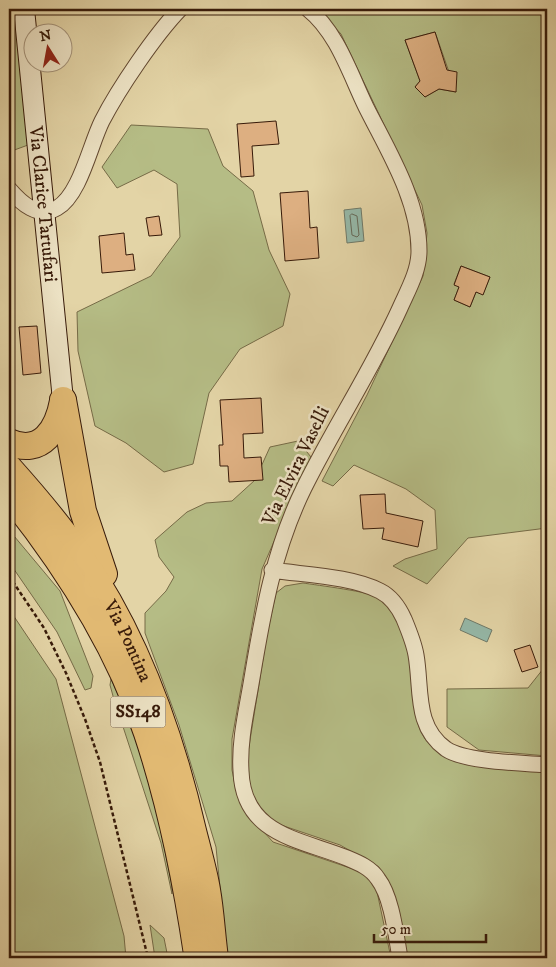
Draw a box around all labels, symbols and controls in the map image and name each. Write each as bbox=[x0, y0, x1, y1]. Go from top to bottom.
north arrow bbox=[22, 22, 72, 72]
text: N bbox=[38, 26, 54, 46]
street label: Via Clarice Tartufari bbox=[24, 124, 63, 283]
street label: Via Elvira Vaselli bbox=[257, 403, 335, 530]
street label: Via Pontina bbox=[98, 595, 157, 685]
road number: SS148 bbox=[110, 696, 166, 728]
scale bar bbox=[374, 912, 486, 944]
text: 50 m bbox=[381, 920, 411, 939]

